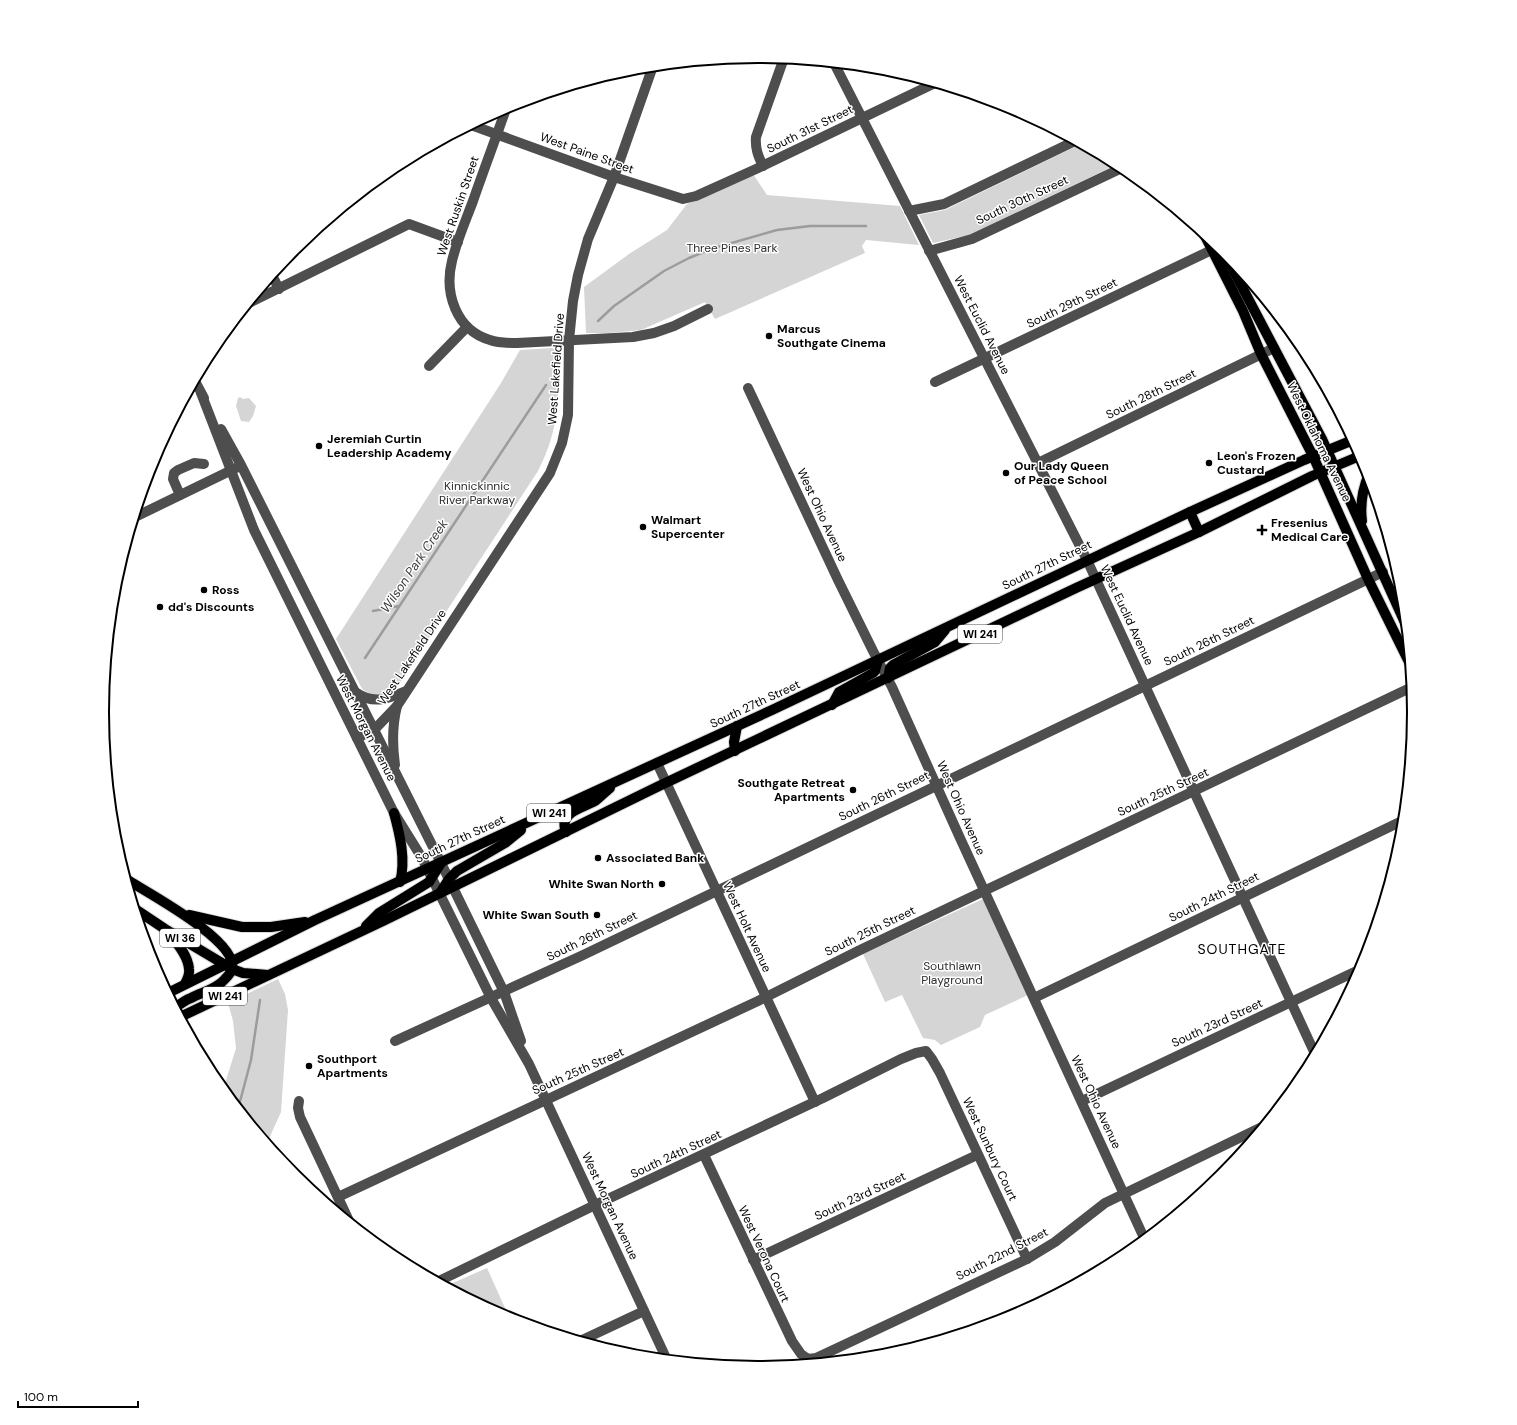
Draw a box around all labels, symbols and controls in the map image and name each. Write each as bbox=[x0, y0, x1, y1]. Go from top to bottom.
street label: South 31st Street bbox=[764, 101, 856, 157]
street label: West Paine Street bbox=[538, 129, 636, 177]
street label: West Ruskin Street bbox=[433, 154, 483, 258]
street label: South 30th Street bbox=[973, 172, 1071, 228]
park label: Three Pines Park bbox=[686, 240, 778, 256]
street label: West Euclid Avenue bbox=[950, 273, 1014, 377]
street label: South 29th Street bbox=[1024, 274, 1120, 332]
street label: West Lakefield Drive bbox=[544, 312, 568, 425]
place label: Marcus Southgate Cinema bbox=[777, 321, 886, 351]
marker: Marcus Southgate Cinema bbox=[764, 331, 774, 341]
street label: South 28th Street bbox=[1103, 365, 1199, 423]
street label: West Oklahoma Avenue bbox=[1283, 380, 1355, 505]
place label: Jeremiah Curtin Leadership Academy bbox=[327, 431, 452, 461]
marker: Jeremiah Curtin Leadership Academy bbox=[314, 441, 324, 451]
place label: Leon's Frozen Custard bbox=[1217, 448, 1296, 478]
place label: Our Lady Queen of Peace School bbox=[1014, 458, 1109, 488]
marker: Leon's Frozen Custard bbox=[1204, 458, 1214, 468]
street label: West Ohio Avenue bbox=[793, 466, 851, 565]
marker: Our Lady Queen of Peace School bbox=[1001, 468, 1011, 478]
park label: Kinnickinnic River Parkway bbox=[439, 478, 515, 508]
place label: Walmart Supercenter bbox=[651, 512, 725, 542]
place label: Fresenius Medical Care bbox=[1271, 515, 1348, 545]
water label: Wilson Park Creek bbox=[376, 516, 452, 616]
marker: Walmart Supercenter bbox=[638, 522, 648, 532]
marker: Fresenius Medical Care bbox=[1256, 524, 1268, 536]
street label: South 27th Street bbox=[1000, 536, 1095, 594]
street label: West Euclid Avenue bbox=[1097, 562, 1157, 668]
place label: Ross bbox=[212, 582, 239, 598]
marker: Ross bbox=[199, 585, 209, 595]
place label: dd's Discounts bbox=[168, 599, 254, 615]
marker: dd's Discounts bbox=[155, 602, 165, 612]
street label: West Lakefield Drive bbox=[374, 606, 450, 708]
street label: South 26th Street bbox=[1161, 612, 1257, 670]
road number: WI 241 bbox=[958, 625, 1002, 643]
street label: West Morgan Avenue bbox=[332, 672, 400, 784]
street label: South 27th Street bbox=[707, 676, 803, 732]
street label: West Ohio Avenue bbox=[933, 758, 989, 858]
street label: South 25th Street bbox=[1115, 764, 1211, 820]
street label: South 26th Street bbox=[836, 767, 932, 825]
place label: Southgate Retreat Apartments bbox=[737, 775, 845, 805]
marker: Southgate Retreat Apartments bbox=[848, 785, 858, 795]
road number: WI 241 bbox=[527, 804, 571, 822]
street label: South 27th Street bbox=[412, 811, 508, 867]
place label: Associated Bank bbox=[606, 850, 704, 866]
marker: Associated Bank bbox=[593, 853, 603, 863]
street label: South 24th Street bbox=[1166, 868, 1262, 926]
place label: White Swan North bbox=[548, 876, 654, 892]
marker: White Swan North bbox=[657, 879, 667, 889]
street label: West Holt Avenue bbox=[719, 879, 775, 975]
street label: South 25th Street bbox=[822, 902, 918, 960]
place label: White Swan South bbox=[482, 907, 589, 923]
street label: South 26th Street bbox=[544, 907, 640, 965]
marker: White Swan South bbox=[592, 910, 602, 920]
road number: WI 36 bbox=[160, 929, 200, 947]
district label: SOUTHGATE bbox=[1197, 940, 1287, 958]
park label: Southlawn Playground bbox=[921, 958, 983, 988]
road number: WI 241 bbox=[203, 987, 247, 1005]
street label: South 23rd Street bbox=[1169, 995, 1265, 1051]
street label: South 25th Street bbox=[530, 1043, 627, 1098]
place label: Southport Apartments bbox=[317, 1051, 388, 1081]
street label: West Ohio Avenue bbox=[1067, 1053, 1125, 1152]
marker: Southport Apartments bbox=[304, 1061, 314, 1071]
street label: West Sunbury Court bbox=[959, 1095, 1021, 1204]
street label: South 24th Street bbox=[628, 1126, 724, 1182]
street label: West Morgan Avenue bbox=[578, 1150, 642, 1263]
street label: South 23rd Street bbox=[812, 1168, 908, 1224]
street label: West Verona Court bbox=[735, 1203, 794, 1305]
street label: South 22nd Street bbox=[953, 1224, 1051, 1284]
scale bar bbox=[18, 1383, 138, 1409]
text: 100 m bbox=[24, 1389, 58, 1405]

